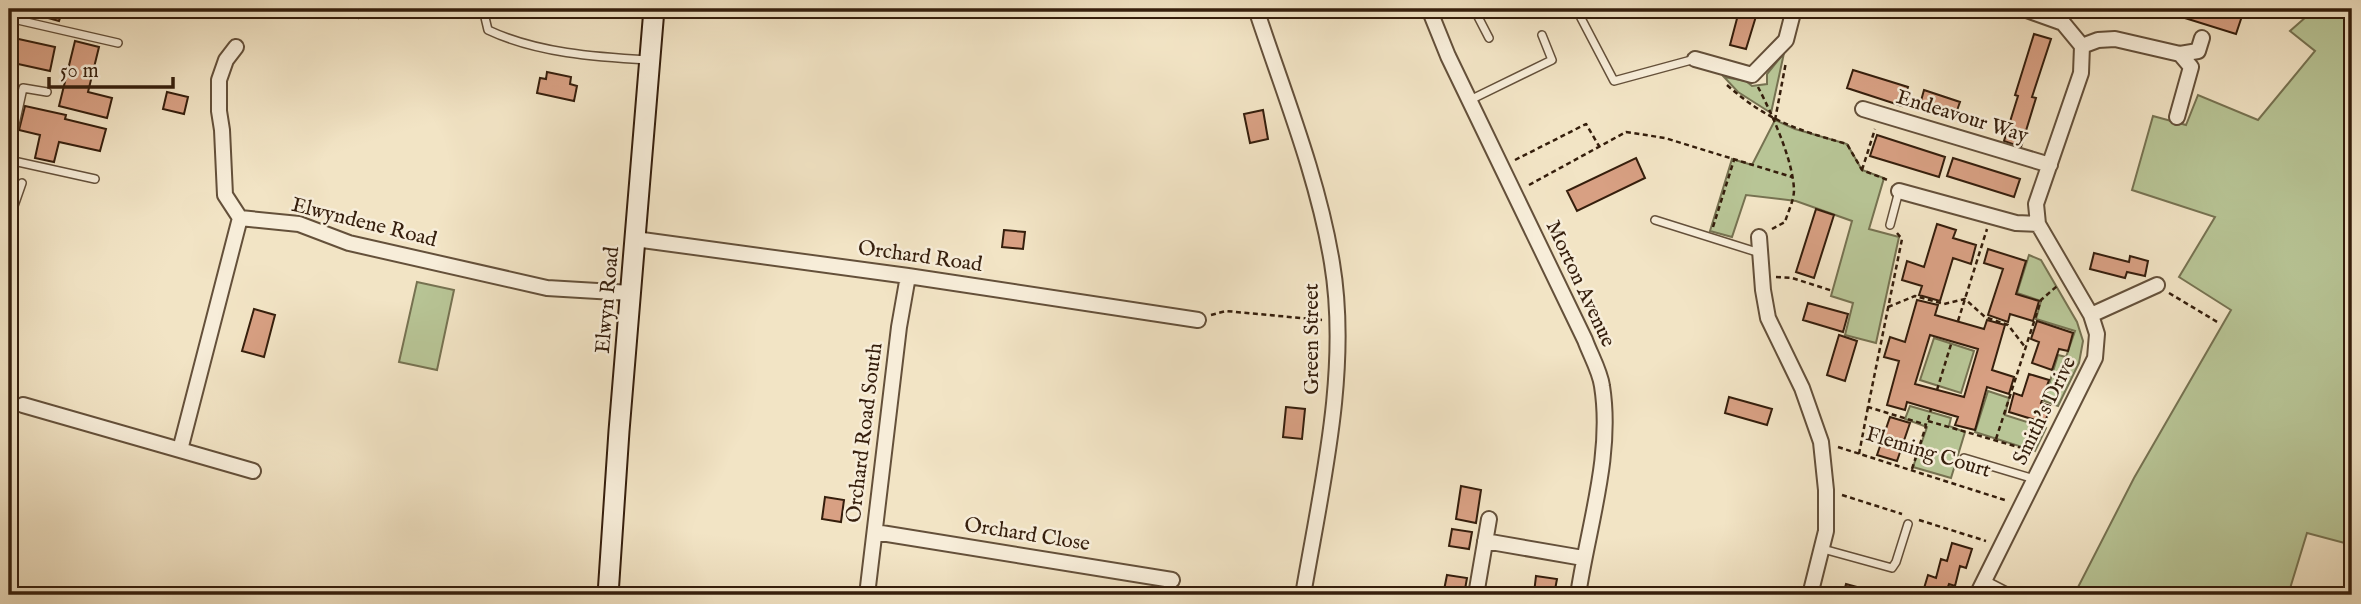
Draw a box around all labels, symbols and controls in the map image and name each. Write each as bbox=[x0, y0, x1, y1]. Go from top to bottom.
scale bar bbox=[49, 46, 173, 90]
text: 50 m bbox=[60, 58, 99, 85]
street label: Endeavour Way bbox=[1893, 84, 2032, 150]
street label: Elwyndene Road bbox=[288, 192, 440, 254]
street label: Morton Avenue bbox=[1539, 216, 1621, 352]
street label: Orchard Road bbox=[856, 235, 985, 279]
street label: Elwyn Road bbox=[590, 245, 626, 355]
street label: Green Street bbox=[1299, 283, 1326, 395]
street label: Orchard Road South bbox=[841, 341, 889, 525]
street label: Smith's Drive bbox=[2007, 352, 2083, 470]
street label: Fleming Court bbox=[1862, 421, 1994, 485]
street label: Orchard Close bbox=[962, 512, 1092, 558]

